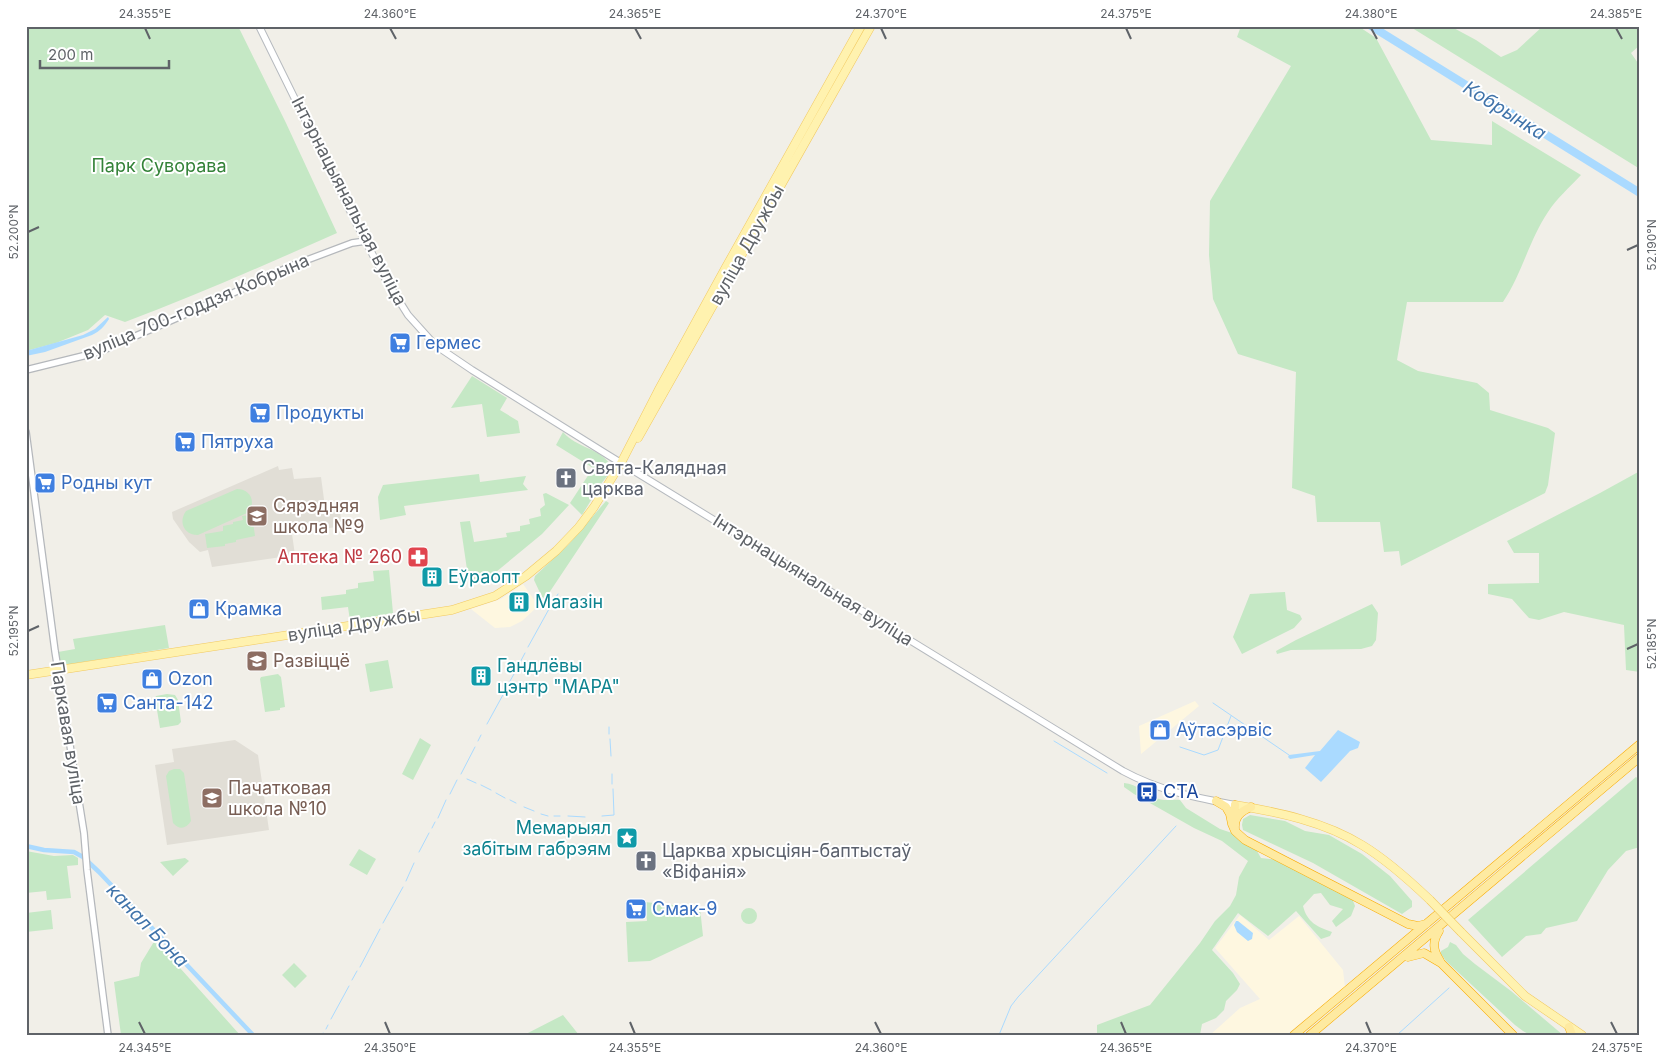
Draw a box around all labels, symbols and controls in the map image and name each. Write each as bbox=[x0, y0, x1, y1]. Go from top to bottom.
text: 24.355°E bbox=[119, 6, 171, 21]
text: 24.360°E bbox=[364, 6, 416, 21]
text: 24.365°E bbox=[609, 6, 661, 21]
text: 24.370°E bbox=[855, 6, 907, 21]
text: 24.375°E bbox=[1100, 6, 1152, 21]
text: 24.380°E bbox=[1345, 6, 1397, 21]
text: 24.385°E bbox=[1590, 6, 1642, 21]
scale bar bbox=[40, 38, 169, 70]
text: 200 m bbox=[48, 45, 93, 64]
water label: Кобрынка bbox=[1459, 76, 1551, 145]
street label: Інтэрнацыянальная вуліца bbox=[287, 93, 411, 309]
park label: Парк Суворава bbox=[91, 155, 227, 176]
street label: вуліца Дружбы bbox=[705, 181, 788, 309]
text: 52.200°N bbox=[6, 204, 21, 260]
text: 52.190°N bbox=[1644, 219, 1659, 271]
street label: вуліца 700-годдзя Кобрына bbox=[80, 249, 312, 364]
supermarket icon: Гермес bbox=[388, 331, 412, 355]
place label: Гермес bbox=[416, 332, 481, 353]
supermarket icon: Продукты bbox=[248, 401, 272, 425]
place label: Продукты bbox=[276, 402, 364, 423]
supermarket icon: Пятруха bbox=[173, 430, 197, 454]
place label: Пятруха bbox=[201, 431, 274, 452]
place label: Свята-Калядная царква bbox=[582, 457, 727, 499]
church icon: Свята-Калядная царква bbox=[554, 466, 578, 490]
supermarket icon: Родны кут bbox=[33, 471, 57, 495]
place label: Родны кут bbox=[61, 472, 153, 493]
place label: Сярэдняя школа №9 bbox=[273, 495, 364, 537]
school or university icon: Сярэдняя школа №9 bbox=[245, 504, 269, 528]
street label: Інтэрнацыянальная вуліца bbox=[709, 509, 917, 650]
pharmacy icon: Аптека № 260 bbox=[406, 545, 430, 569]
place label: Аптека № 260 bbox=[277, 546, 402, 567]
building icon: Еўраопт bbox=[420, 565, 444, 589]
place label: Еўраопт bbox=[448, 566, 521, 587]
building icon: Магазін bbox=[507, 590, 531, 614]
place label: Магазін bbox=[535, 591, 603, 612]
shop icon: Крамка bbox=[187, 597, 211, 621]
place label: Крамка bbox=[215, 598, 282, 619]
street label: вуліца Дружбы bbox=[286, 604, 422, 645]
text: 52.195°N bbox=[6, 605, 21, 657]
text: 52.185°N bbox=[1644, 618, 1659, 670]
school or university icon: Развіццё bbox=[245, 649, 269, 673]
place label: Развіццё bbox=[273, 650, 350, 671]
place label: Гандлёвы цэнтр "МАРА" bbox=[497, 655, 620, 697]
street label: Паркавая вуліца bbox=[47, 660, 90, 806]
building icon: Гандлёвы цэнтр "МАРА" bbox=[469, 664, 493, 688]
shop icon: Ozon bbox=[140, 667, 164, 691]
place label: Ozon bbox=[168, 668, 213, 689]
supermarket icon: Санта-142 bbox=[95, 691, 119, 715]
place label: Санта-142 bbox=[123, 692, 214, 713]
shop icon: Аўтасэрвіс bbox=[1148, 718, 1172, 742]
place label: Аўтасэрвіс bbox=[1176, 719, 1272, 740]
place label: Пачатковая школа №10 bbox=[228, 777, 331, 819]
bus stop icon: СТА bbox=[1135, 780, 1159, 804]
place label: СТА bbox=[1163, 781, 1199, 802]
school or university icon: Пачатковая школа №10 bbox=[200, 786, 224, 810]
place label: Мемарыял забітым габрэям bbox=[462, 817, 611, 859]
place icon: Мемарыял забітым габрэям bbox=[615, 826, 639, 850]
place label: Царква хрысціян-баптыстаў «Віфанія» bbox=[662, 840, 912, 882]
church icon: Царква хрысціян-баптыстаў «Віфанія» bbox=[634, 849, 658, 873]
water label: канал Бона bbox=[102, 879, 194, 972]
supermarket icon: Смак-9 bbox=[624, 897, 648, 921]
place label: Смак-9 bbox=[652, 898, 718, 919]
text: 24.345°E bbox=[119, 1040, 171, 1055]
text: 24.350°E bbox=[364, 1040, 416, 1055]
text: 24.355°E bbox=[609, 1040, 661, 1055]
text: 24.360°E bbox=[855, 1040, 907, 1055]
text: 24.365°E bbox=[1100, 1040, 1152, 1055]
text: 24.370°E bbox=[1345, 1040, 1397, 1055]
text: 24.375°E bbox=[1591, 1040, 1643, 1055]

